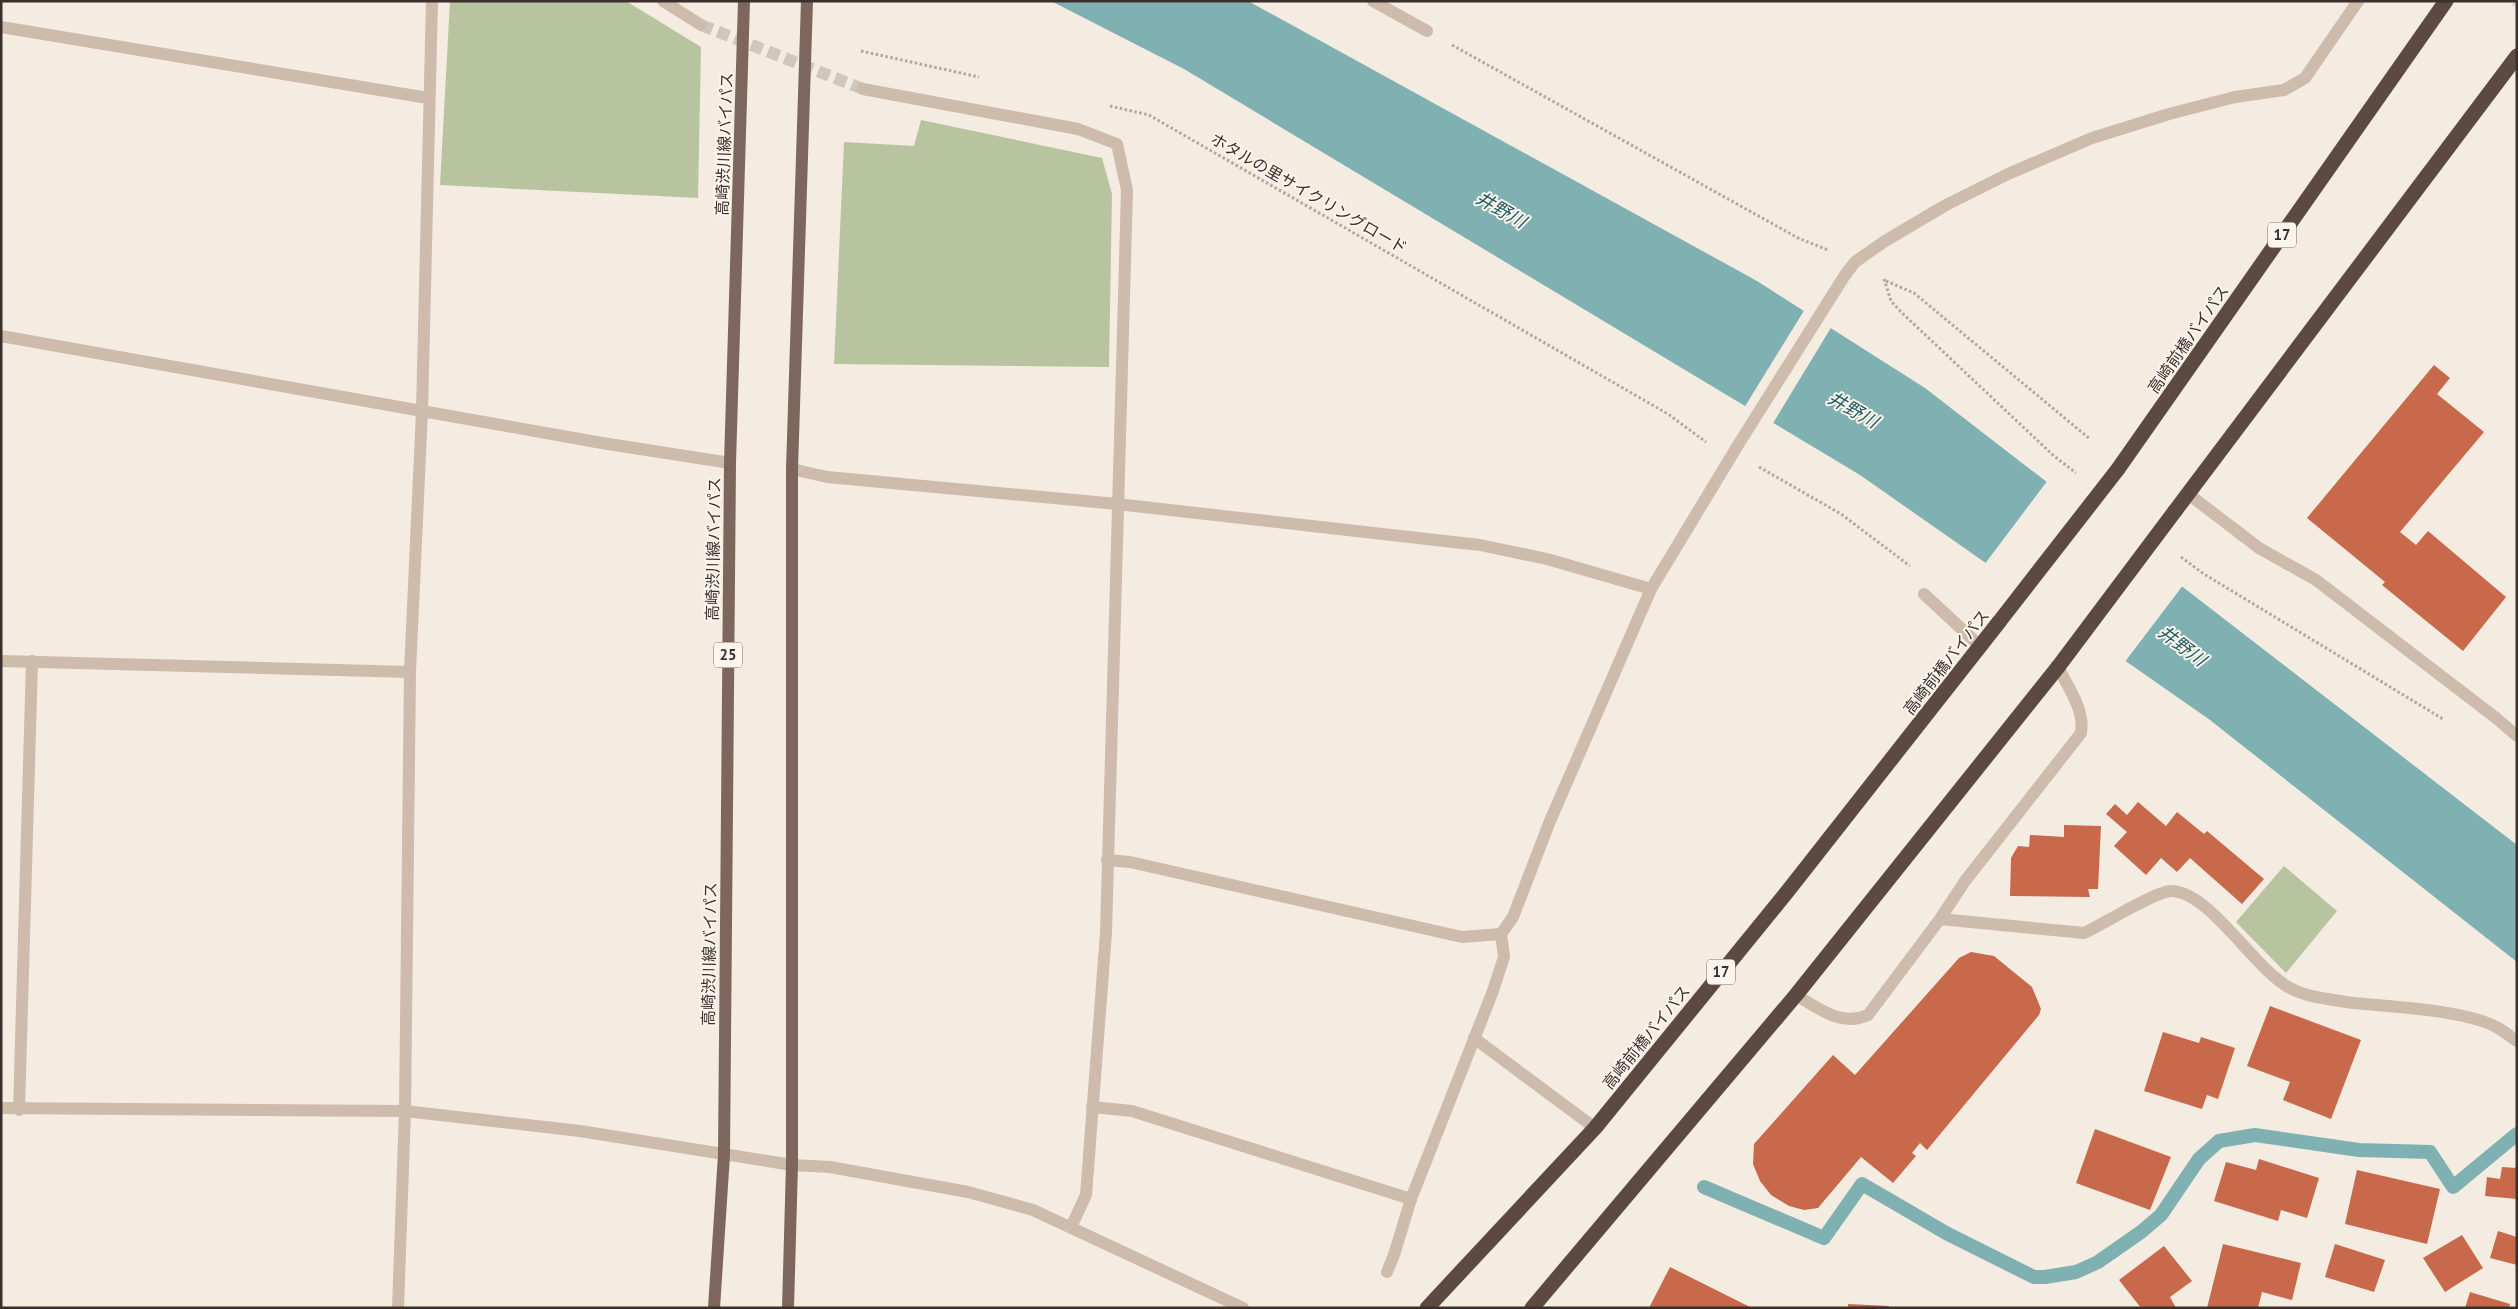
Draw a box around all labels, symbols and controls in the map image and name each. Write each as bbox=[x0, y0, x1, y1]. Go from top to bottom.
street label: 高崎渋川線バイパス bbox=[711, 72, 737, 216]
street label: ホタルの里サイクリングロード bbox=[1207, 128, 1411, 258]
water label: 井野川 bbox=[1472, 186, 1532, 234]
road number: 17 bbox=[2268, 222, 2296, 248]
street label: 高崎前橋バイパス bbox=[2143, 281, 2233, 397]
water label: 井野川 bbox=[1824, 386, 1884, 434]
street label: 高崎渋川線バイパス bbox=[702, 477, 724, 621]
street label: 高崎前橋バイパス bbox=[1899, 606, 1993, 718]
water label: 井野川 bbox=[2154, 620, 2212, 672]
road number: 25 bbox=[714, 642, 742, 668]
street label: 高崎渋川線バイパス bbox=[698, 882, 720, 1026]
road number: 17 bbox=[1707, 960, 1735, 984]
street label: 高崎前橋バイパス bbox=[1598, 981, 1694, 1093]

